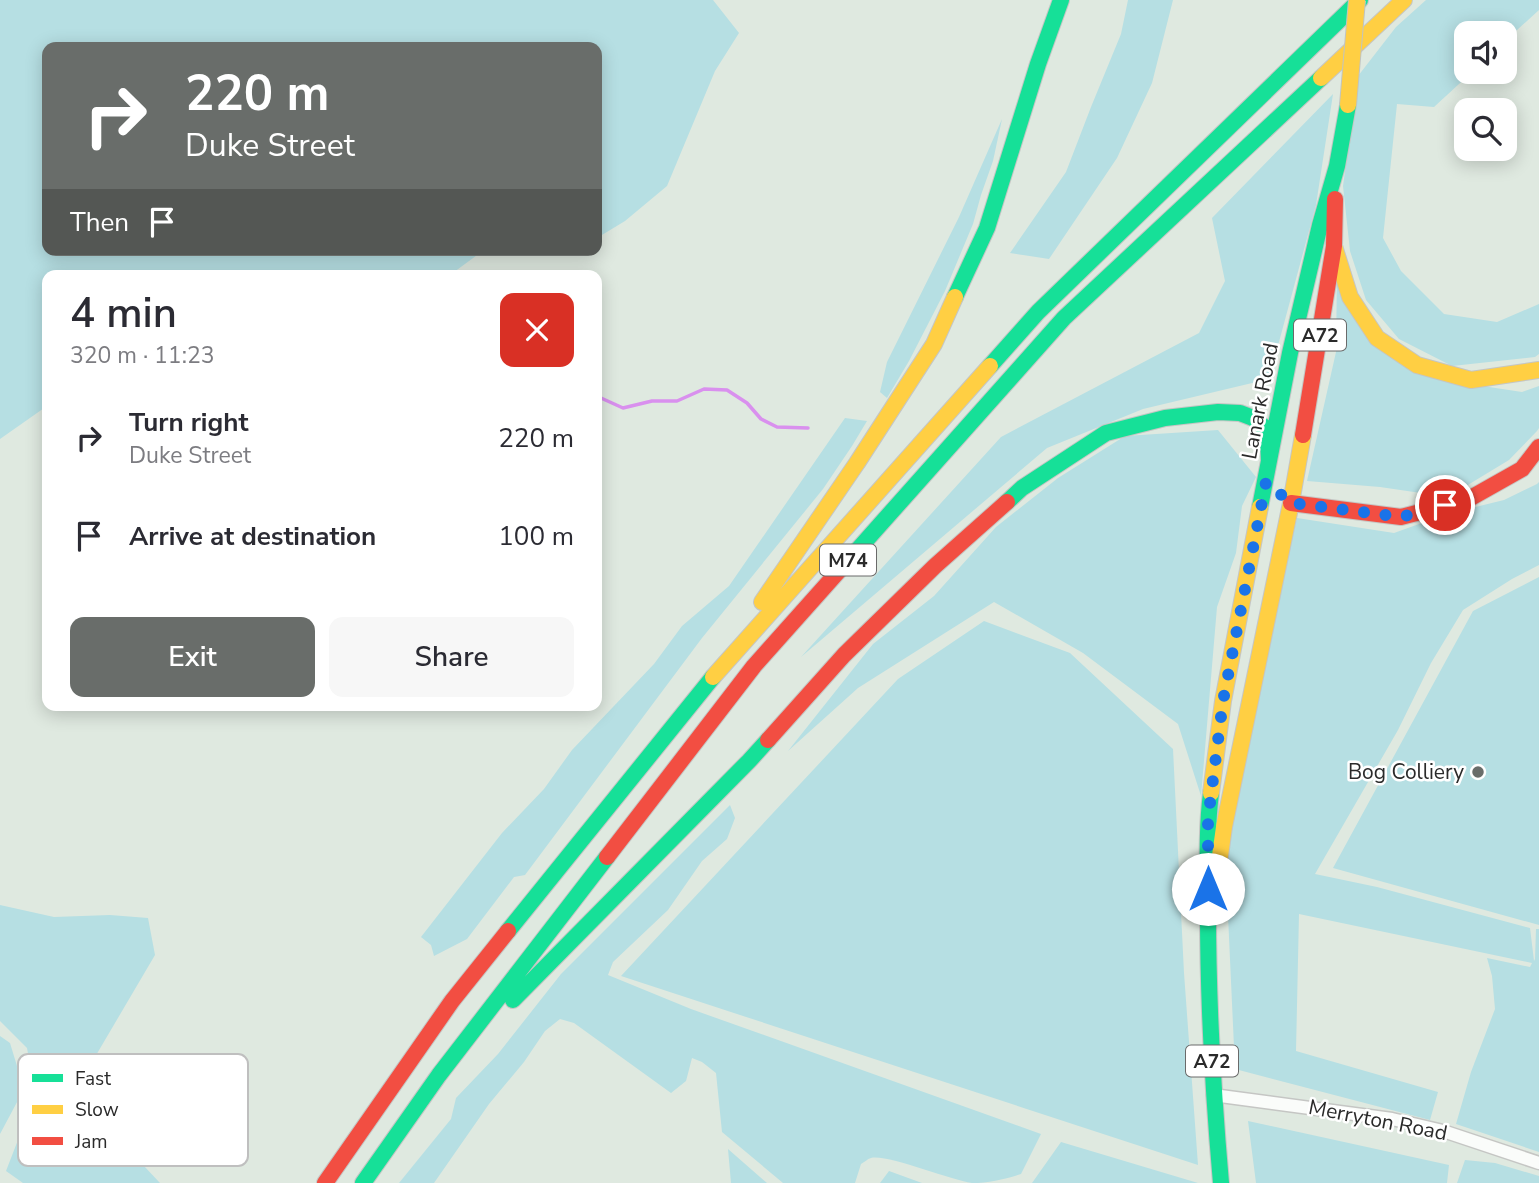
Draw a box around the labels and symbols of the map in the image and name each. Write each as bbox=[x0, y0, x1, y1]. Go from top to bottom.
road number: A72 bbox=[1294, 320, 1346, 350]
street label: Lanark Road bbox=[1235, 340, 1285, 462]
pin bbox=[1415, 475, 1475, 535]
road number: M74 bbox=[820, 544, 876, 576]
place label: Bog Colliery bbox=[1348, 758, 1464, 786]
marker: Bog Colliery bbox=[1470, 764, 1486, 780]
position arrow bbox=[1171, 852, 1245, 926]
road number: A72 bbox=[1186, 1046, 1238, 1077]
legend bbox=[18, 1054, 248, 1166]
text: Fast bbox=[75, 1066, 111, 1092]
street label: Merryton Road bbox=[1306, 1093, 1450, 1147]
text: Slow bbox=[75, 1097, 119, 1123]
text: Jam bbox=[74, 1129, 108, 1155]

